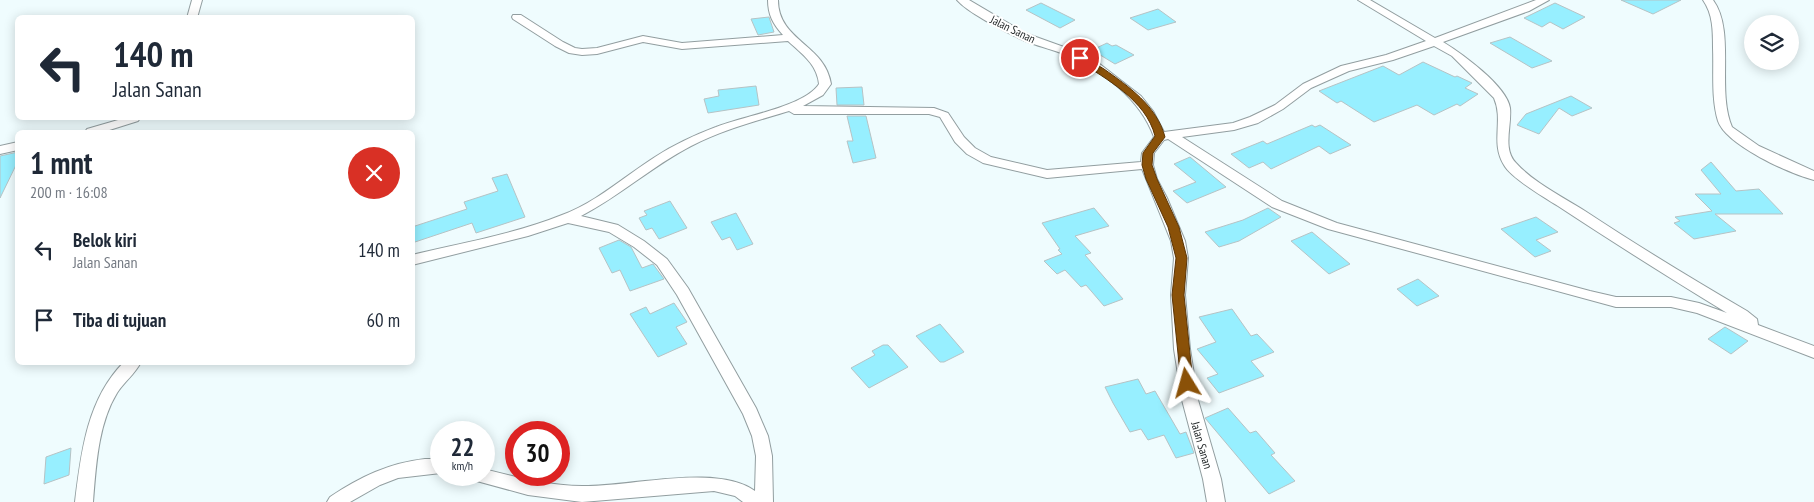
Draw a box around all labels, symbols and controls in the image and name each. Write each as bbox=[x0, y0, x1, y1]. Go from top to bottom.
street label: Jalan Sanan bbox=[987, 11, 1038, 46]
map controls bbox=[1744, 15, 1799, 70]
button: layers bbox=[1744, 15, 1799, 70]
text: 140 m bbox=[113, 31, 194, 77]
icon: left bbox=[30, 35, 95, 100]
pin bbox=[1059, 37, 1101, 79]
icon: arrive bbox=[1066, 44, 1094, 72]
text: Jalan Sanan bbox=[113, 75, 202, 103]
text: 1 mnt bbox=[30, 143, 93, 182]
button: close bbox=[348, 147, 400, 199]
text: 200 m · 16:08 bbox=[30, 182, 108, 202]
text: Belok kiri bbox=[73, 228, 137, 252]
icon: left bbox=[30, 236, 58, 264]
text: 140 m bbox=[358, 238, 400, 262]
text: Jalan Sanan bbox=[73, 252, 138, 272]
icon: arrive bbox=[30, 306, 58, 334]
text: Tiba di tujuan bbox=[73, 308, 166, 332]
text: 60 m bbox=[367, 308, 400, 332]
position arrow bbox=[1160, 356, 1212, 408]
street label: Jalan Sanan bbox=[1188, 419, 1216, 470]
speed limit sign: 30 bbox=[505, 421, 570, 486]
text: 22 bbox=[451, 431, 474, 463]
text: km/h bbox=[452, 458, 473, 473]

